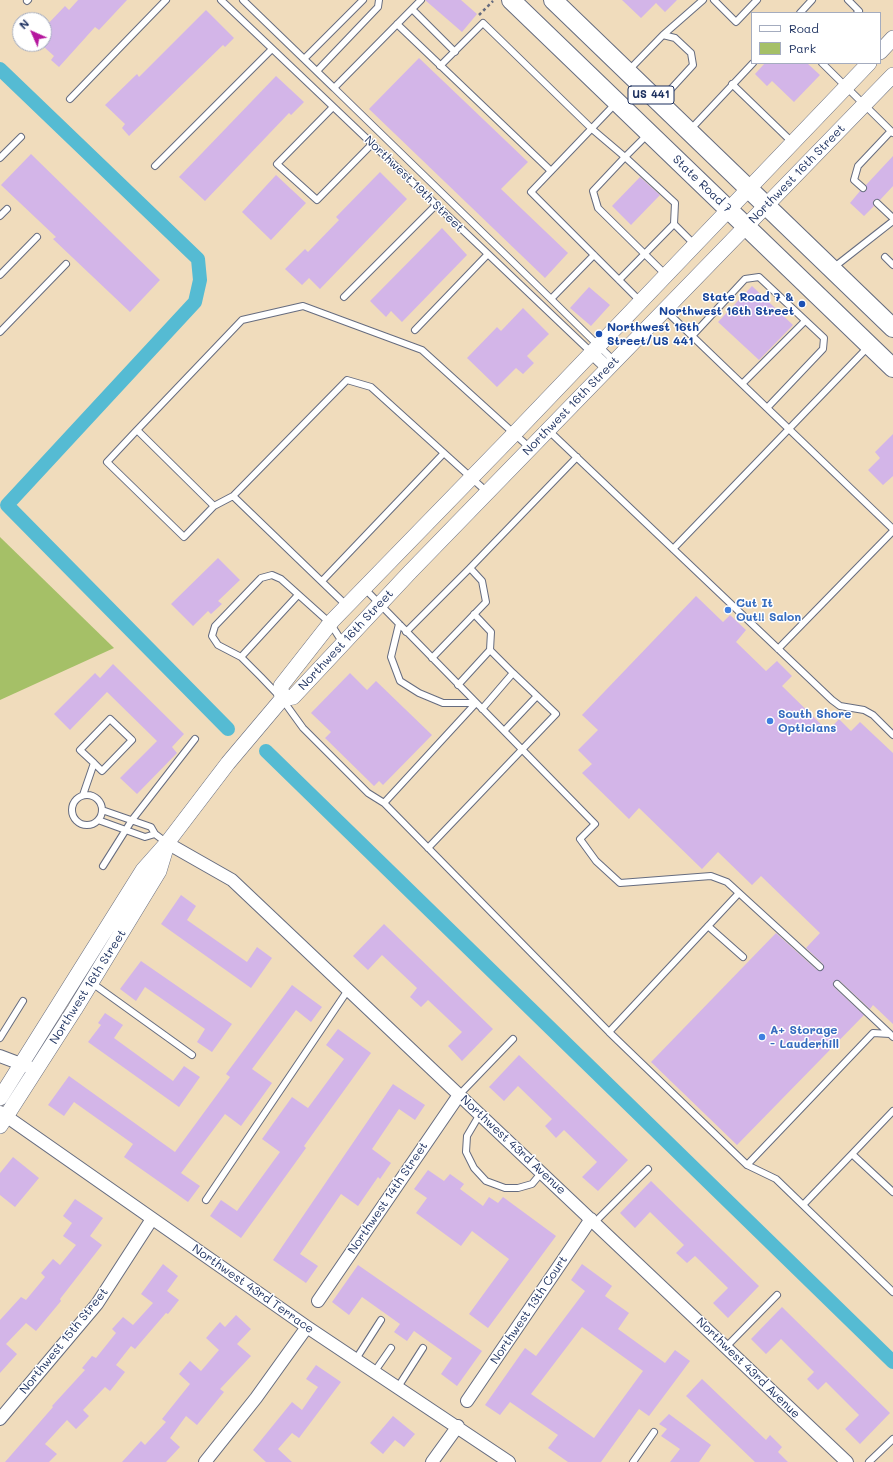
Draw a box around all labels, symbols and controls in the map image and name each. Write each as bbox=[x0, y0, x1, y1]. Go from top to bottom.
north arrow bbox=[12, 12, 52, 52]
legend bbox=[751, 12, 881, 64]
text: N bbox=[16, 16, 32, 32]
text: Road bbox=[789, 20, 819, 36]
text: Park bbox=[789, 40, 816, 56]
road number: US 441 bbox=[628, 86, 674, 104]
street label: Northwest 16th Street bbox=[746, 121, 848, 227]
street label: Northwest 19th Street bbox=[361, 133, 467, 235]
street label: State Road 7 bbox=[669, 152, 735, 216]
place label: State Road 7 & Northwest 16th Street bbox=[659, 290, 794, 318]
marker: State Road 7 & Northwest 16th Street bbox=[797, 299, 807, 309]
place label: Northwest 16th Street/US 441 bbox=[607, 320, 699, 348]
marker: Northwest 16th Street/US 441 bbox=[594, 329, 604, 339]
street label: Northwest 16th Street bbox=[520, 353, 622, 459]
street label: Northwest 16th Street bbox=[296, 587, 396, 693]
place label: Cut It Out!! Salon bbox=[736, 596, 801, 624]
marker: Cut It Out!! Salon bbox=[723, 605, 733, 615]
place label: South Shore Opticians bbox=[778, 707, 851, 735]
marker: South Shore Opticians bbox=[765, 716, 775, 726]
street label: Northwest 16th Street bbox=[47, 927, 129, 1047]
place label: A+ Storage - Lauderhill bbox=[770, 1023, 839, 1051]
marker: A+ Storage - Lauderhill bbox=[757, 1032, 767, 1042]
street label: Northwest 43rd Avenue bbox=[457, 1092, 569, 1198]
street label: Northwest 14th Street bbox=[345, 1139, 431, 1257]
street label: Northwest 43rd Terrace bbox=[189, 1241, 317, 1337]
street label: Northwest 13th Court bbox=[487, 1253, 571, 1367]
street label: Northwest 15th Street bbox=[17, 1285, 111, 1397]
street label: Northwest 43rd Avenue bbox=[693, 1315, 803, 1421]

